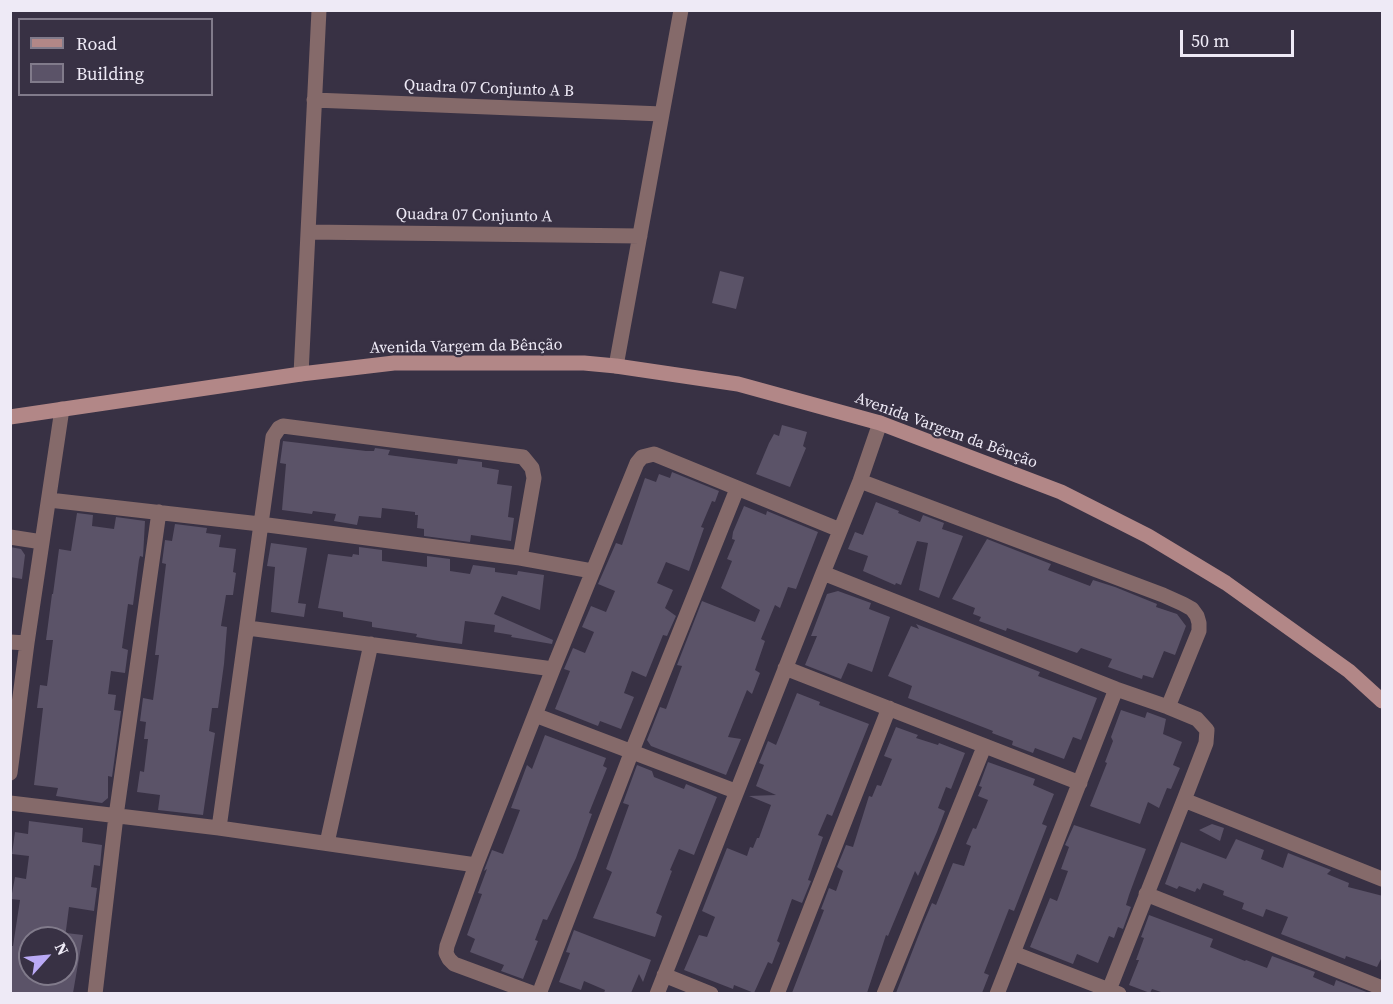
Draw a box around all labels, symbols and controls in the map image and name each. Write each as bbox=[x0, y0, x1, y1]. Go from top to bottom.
legend bbox=[18, 18, 213, 96]
scale bar bbox=[1183, 18, 1297, 56]
text: 50 m bbox=[1191, 28, 1229, 53]
text: Road bbox=[76, 31, 117, 56]
text: Building bbox=[76, 61, 144, 86]
street label: Quadra 07 Conjunto A B bbox=[404, 76, 574, 102]
street label: Quadra 07 Conjunto A bbox=[396, 205, 552, 227]
street label: Avenida Vargem da Bênção bbox=[369, 336, 563, 358]
street label: Avenida Vargem da Bênção bbox=[852, 389, 1040, 473]
north arrow bbox=[18, 926, 78, 986]
text: N bbox=[50, 939, 75, 959]

